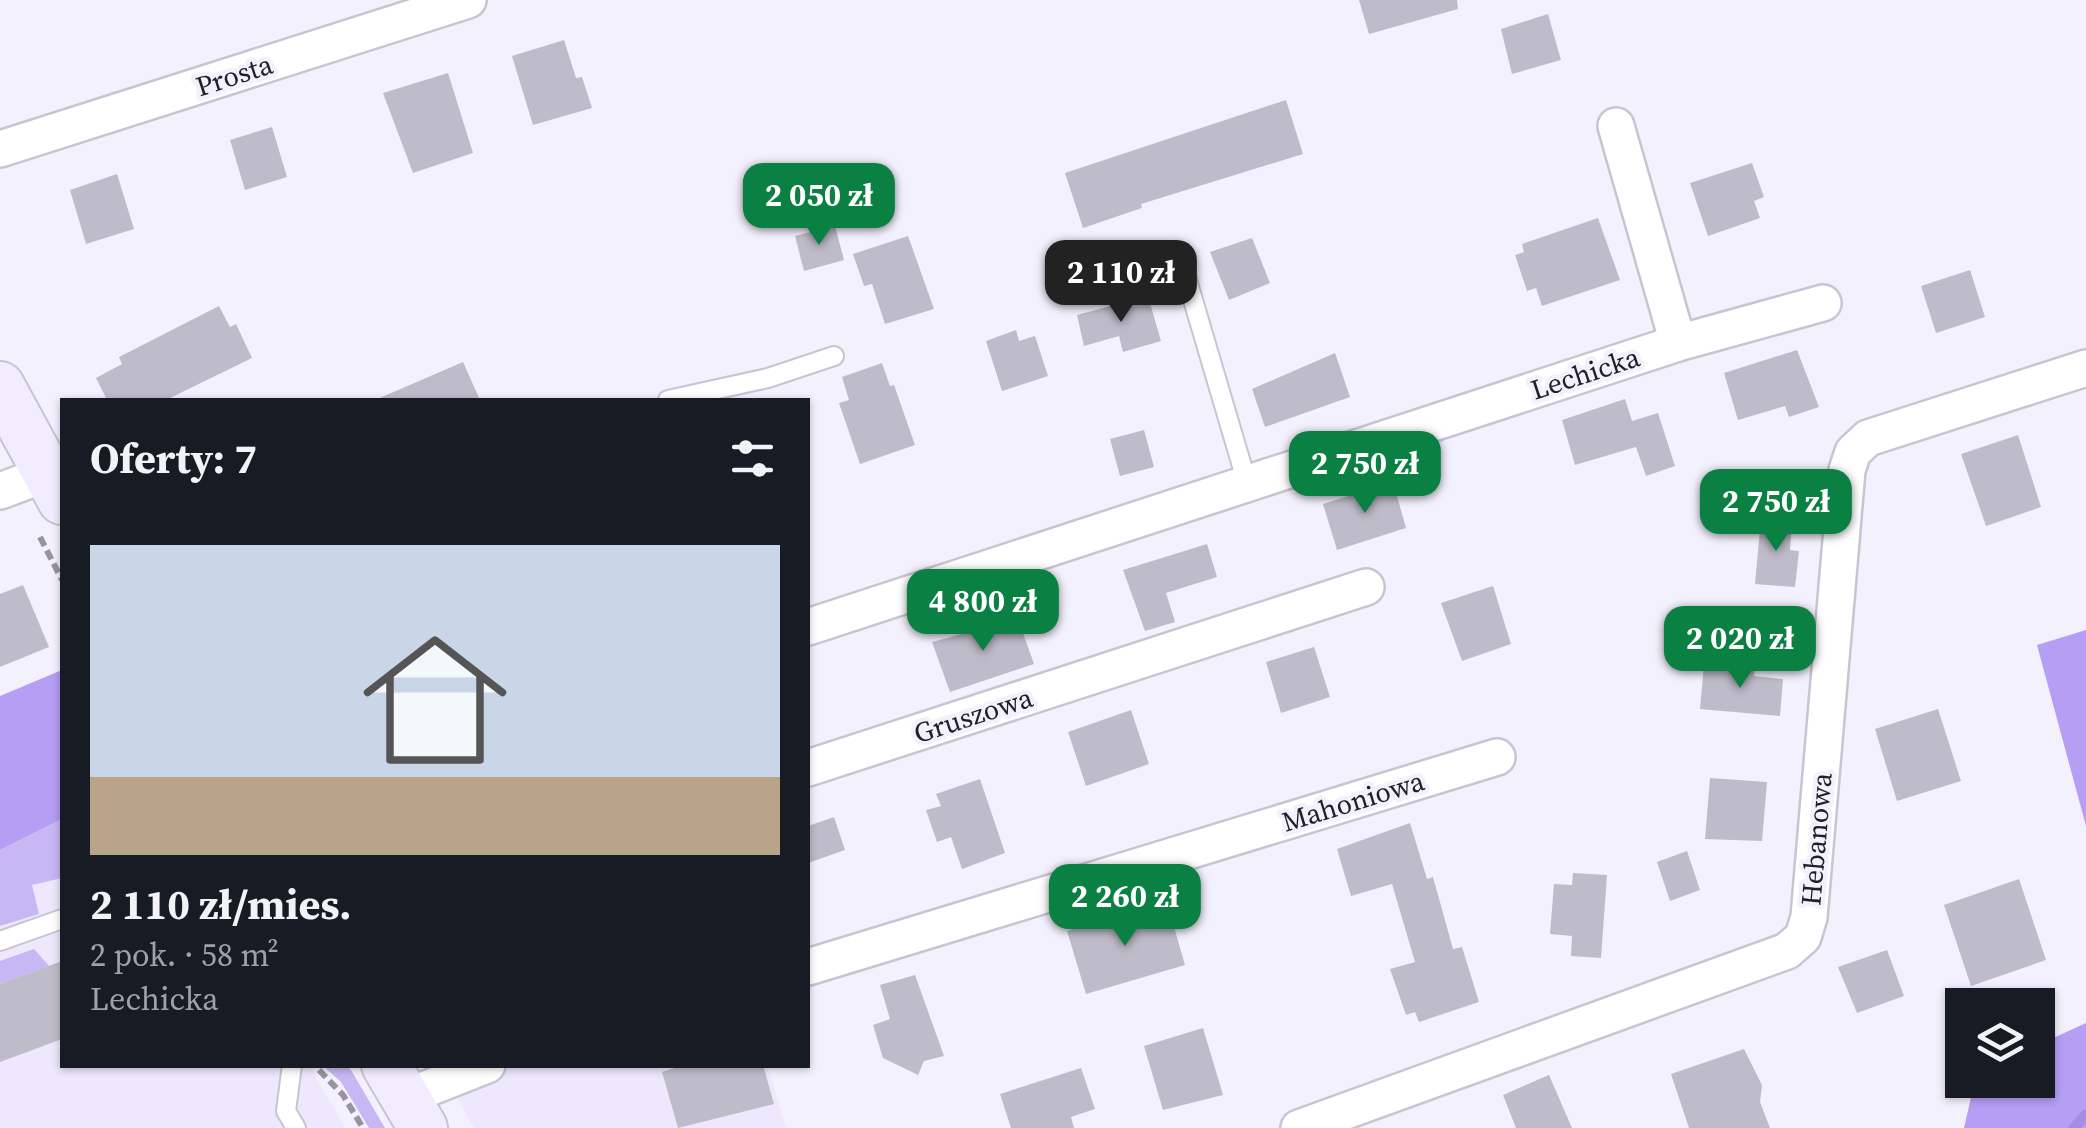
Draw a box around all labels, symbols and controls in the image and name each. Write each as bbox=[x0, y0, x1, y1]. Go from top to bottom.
street label: Prosta bbox=[191, 45, 278, 105]
pin: 2 050 zł bbox=[716, 163, 922, 248]
text: 2 050 zł bbox=[765, 173, 873, 217]
pin: 2 110 zł bbox=[1018, 240, 1224, 325]
text: 2 110 zł bbox=[1067, 250, 1175, 294]
street label: Lechicka bbox=[1526, 337, 1645, 408]
text: Oferty: 7 bbox=[90, 429, 257, 487]
icon: filters bbox=[725, 431, 780, 486]
pin: 2 750 zł bbox=[1262, 431, 1468, 516]
text: 2 750 zł bbox=[1311, 441, 1419, 485]
pin: 2 750 zł bbox=[1673, 469, 1879, 554]
text: 2 750 zł bbox=[1722, 479, 1830, 523]
pin: 4 800 zł bbox=[880, 569, 1086, 654]
text: 4 800 zł bbox=[929, 579, 1037, 623]
pin: 2 020 zł bbox=[1637, 606, 1843, 691]
icon: home bbox=[345, 610, 525, 790]
text: 2 020 zł bbox=[1686, 616, 1794, 660]
street label: Gruszowa bbox=[909, 678, 1038, 752]
street label: Mahoniowa bbox=[1277, 761, 1430, 841]
street label: Hebanowa bbox=[1791, 770, 1841, 907]
pin: 2 260 zł bbox=[1022, 864, 1228, 949]
text: 2 260 zł bbox=[1071, 874, 1179, 918]
text: 2 110 zł/mies. bbox=[90, 875, 352, 933]
text: 2 pok. · 58 m² bbox=[90, 933, 279, 977]
text: Lechicka bbox=[90, 977, 218, 1021]
map controls bbox=[1945, 988, 2055, 1098]
button: layers bbox=[1945, 988, 2055, 1098]

